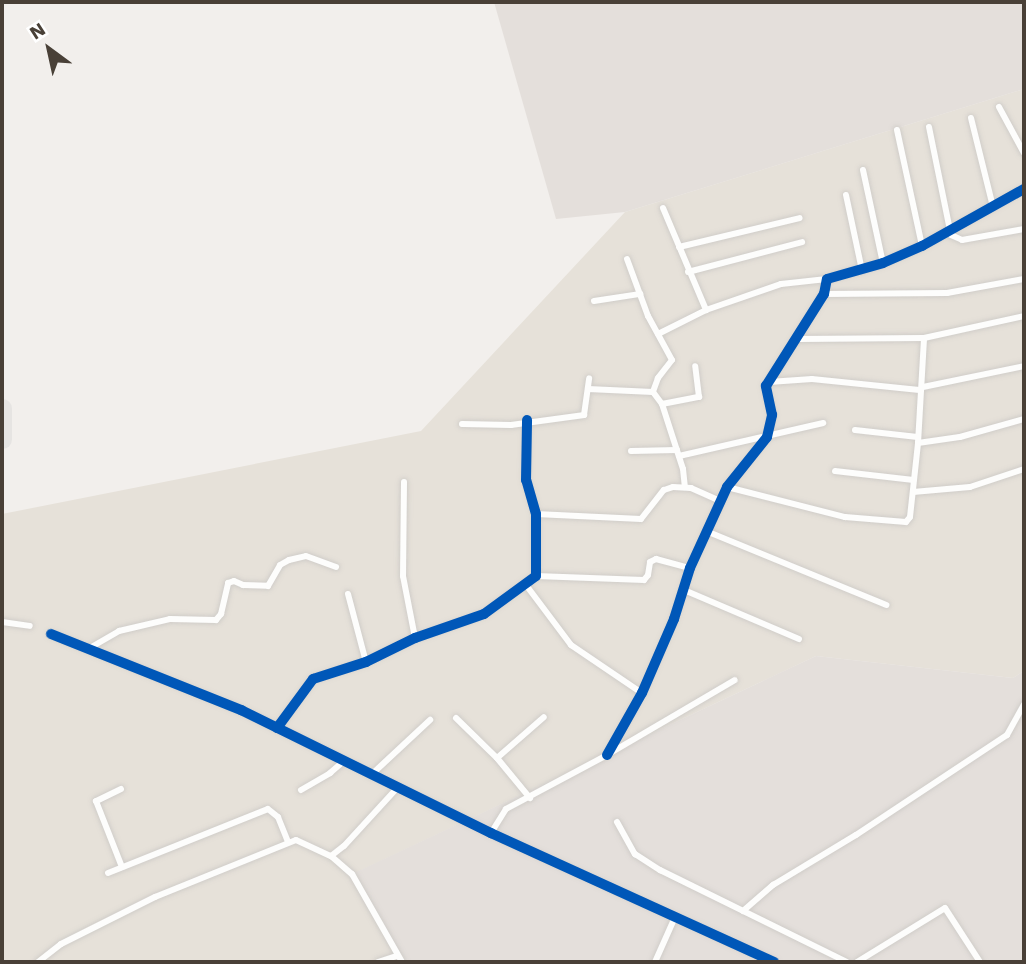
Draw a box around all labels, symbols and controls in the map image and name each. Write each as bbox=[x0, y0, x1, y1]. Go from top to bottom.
north arrow bbox=[14, 14, 84, 84]
text: N bbox=[25, 17, 49, 44]

